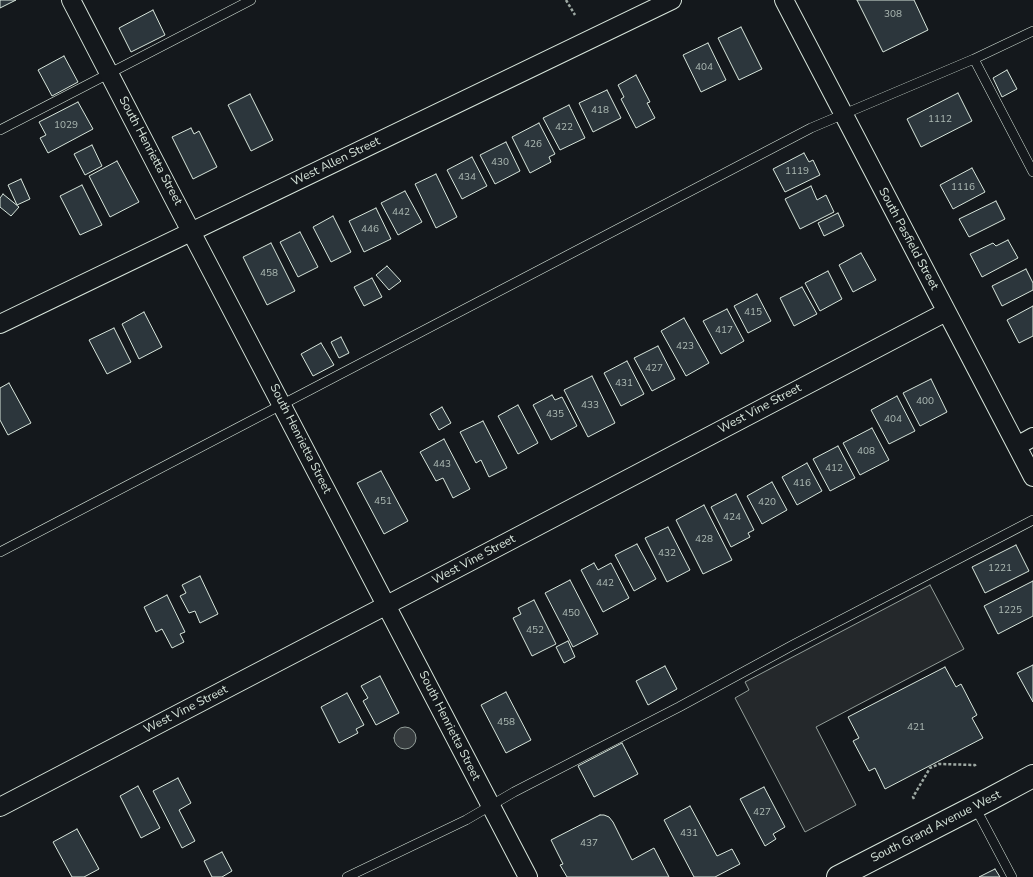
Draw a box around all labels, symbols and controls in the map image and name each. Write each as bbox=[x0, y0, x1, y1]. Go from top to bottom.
house number: 308 bbox=[884, 9, 902, 21]
house number: 404 bbox=[695, 62, 713, 74]
street label: South Henrietta Street bbox=[115, 94, 185, 208]
house number: 418 bbox=[591, 105, 609, 117]
house number: 1112 bbox=[928, 114, 952, 126]
house number: 1029 bbox=[54, 120, 78, 132]
house number: 422 bbox=[555, 122, 573, 134]
street label: West Allen Street bbox=[289, 134, 383, 190]
house number: 426 bbox=[524, 139, 542, 151]
house number: 430 bbox=[491, 157, 509, 169]
house number: 1119 bbox=[785, 166, 809, 178]
house number: 434 bbox=[458, 172, 476, 184]
house number: 1116 bbox=[951, 182, 975, 194]
street label: South Pasfield Street bbox=[875, 185, 941, 293]
house number: 442 bbox=[392, 207, 410, 219]
house number: 446 bbox=[361, 224, 379, 236]
house number: 458 bbox=[260, 268, 278, 280]
house number: 415 bbox=[744, 307, 762, 319]
house number: 417 bbox=[715, 325, 733, 337]
house number: 423 bbox=[676, 341, 694, 353]
house number: 427 bbox=[645, 363, 663, 375]
house number: 431 bbox=[615, 378, 633, 390]
street label: West Vine Street bbox=[716, 381, 804, 437]
street label: South Henrietta Street bbox=[266, 382, 334, 496]
house number: 400 bbox=[916, 396, 934, 408]
house number: 433 bbox=[581, 400, 599, 412]
house number: 435 bbox=[546, 409, 564, 421]
house number: 404 bbox=[884, 414, 902, 426]
house number: 408 bbox=[857, 446, 875, 458]
house number: 443 bbox=[433, 459, 451, 471]
house number: 412 bbox=[825, 463, 843, 475]
house number: 416 bbox=[793, 478, 811, 490]
house number: 451 bbox=[374, 496, 392, 508]
house number: 420 bbox=[758, 497, 776, 509]
house number: 424 bbox=[723, 512, 741, 524]
street label: West Vine Street bbox=[430, 532, 518, 588]
house number: 428 bbox=[695, 534, 713, 546]
house number: 432 bbox=[658, 548, 676, 560]
house number: 1221 bbox=[988, 563, 1012, 575]
house number: 442 bbox=[596, 578, 614, 590]
house number: 1225 bbox=[998, 605, 1022, 617]
house number: 450 bbox=[562, 608, 580, 620]
house number: 452 bbox=[526, 625, 544, 637]
street label: South Henrietta Street bbox=[415, 669, 483, 783]
street label: West Vine Street bbox=[142, 683, 230, 737]
house number: 458 bbox=[497, 717, 515, 729]
house number: 421 bbox=[907, 722, 925, 734]
street label: South Grand Avenue West bbox=[869, 788, 1003, 866]
house number: 427 bbox=[753, 807, 771, 819]
house number: 431 bbox=[680, 828, 698, 840]
house number: 437 bbox=[580, 838, 598, 850]

